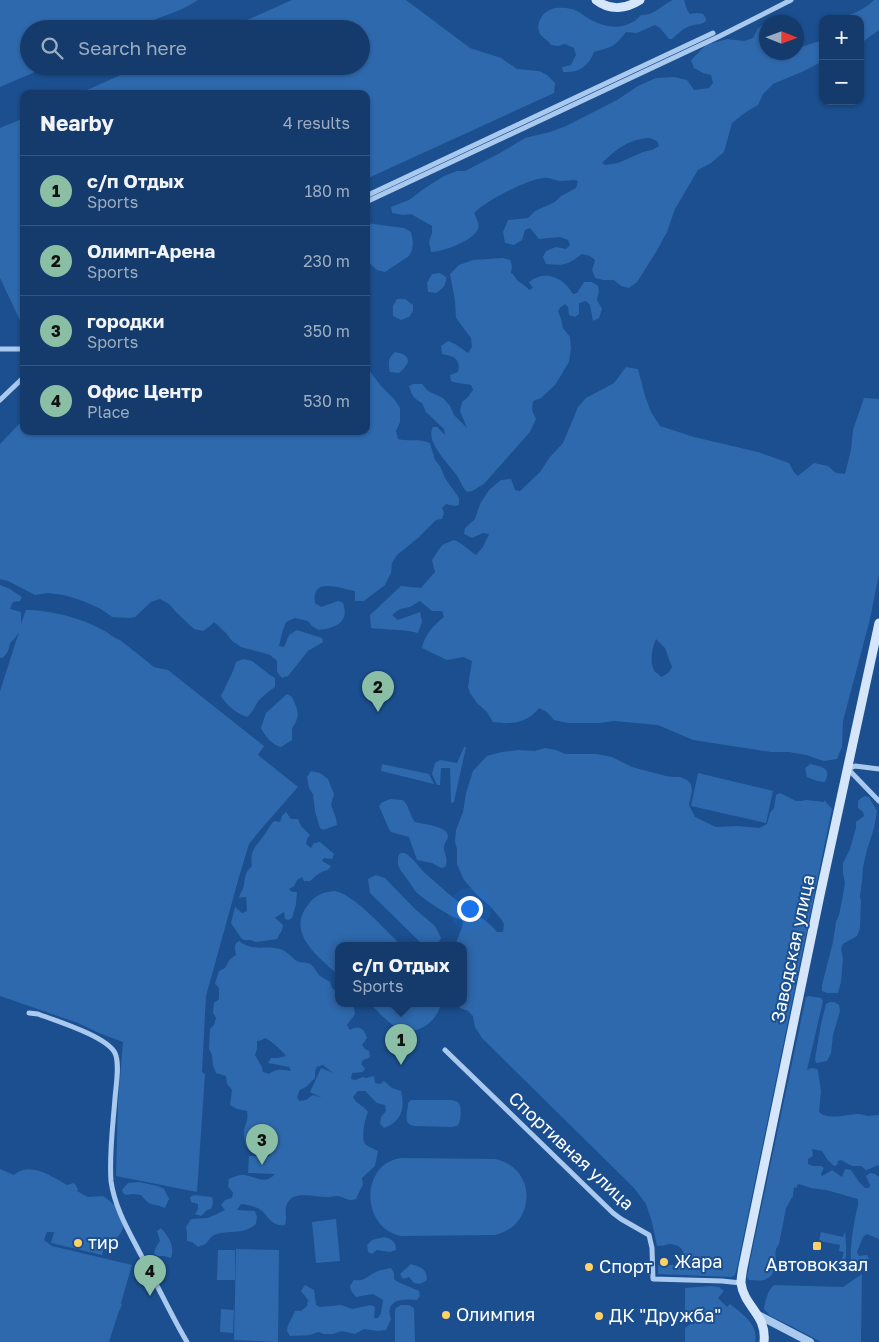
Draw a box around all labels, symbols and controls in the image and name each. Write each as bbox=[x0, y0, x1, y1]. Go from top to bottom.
north arrow bbox=[759, 15, 804, 60]
map controls bbox=[819, 15, 864, 105]
button: + bbox=[819, 15, 864, 60]
search box bbox=[20, 20, 370, 75]
icon: search bbox=[38, 34, 66, 62]
text: Search here bbox=[78, 36, 187, 59]
button: − bbox=[819, 60, 864, 105]
text: Nearby bbox=[40, 110, 114, 136]
text: 4 results bbox=[283, 113, 350, 133]
text: с/п Отдых bbox=[87, 169, 184, 192]
text: 1 bbox=[52, 181, 60, 201]
text: 180 m bbox=[304, 181, 350, 201]
text: Sports bbox=[87, 192, 138, 212]
text: Олимп-Арена bbox=[87, 239, 215, 262]
text: 2 bbox=[51, 251, 61, 271]
text: 230 m bbox=[303, 251, 350, 271]
text: Sports bbox=[87, 262, 138, 282]
text: городки bbox=[87, 309, 164, 332]
text: 3 bbox=[51, 321, 61, 341]
text: 350 m bbox=[303, 321, 350, 341]
text: Sports bbox=[87, 332, 138, 352]
text: Офис Центр bbox=[87, 379, 203, 402]
text: 4 bbox=[51, 391, 61, 411]
text: 530 m bbox=[303, 391, 350, 411]
text: Place bbox=[87, 402, 130, 422]
pin: 2 bbox=[362, 671, 394, 712]
street label: Заводская улица bbox=[766, 873, 818, 1025]
your location bbox=[457, 896, 483, 922]
popup bbox=[335, 942, 467, 1007]
text: с/п Отдых bbox=[352, 953, 450, 976]
text: Sports bbox=[352, 976, 403, 996]
pin: 1 bbox=[385, 1024, 417, 1065]
street label: Спортивная улица bbox=[504, 1087, 639, 1214]
pin: 3 bbox=[246, 1124, 278, 1165]
place label: тир bbox=[88, 1231, 119, 1253]
marker: тир bbox=[72, 1237, 84, 1249]
marker: Автовокзал bbox=[811, 1240, 823, 1252]
place label: Жара bbox=[674, 1250, 723, 1272]
place label: Автовокзал bbox=[766, 1253, 868, 1275]
pin: 4 bbox=[134, 1255, 166, 1296]
place label: Спорт bbox=[599, 1255, 653, 1277]
marker: Жара bbox=[658, 1256, 670, 1268]
marker: Спорт bbox=[583, 1261, 595, 1273]
place label: Олимпия bbox=[456, 1303, 535, 1325]
place label: ДК "Дружба" bbox=[609, 1304, 721, 1326]
marker: Олимпия bbox=[440, 1309, 452, 1321]
marker: ДК "Дружба" bbox=[593, 1310, 605, 1322]

